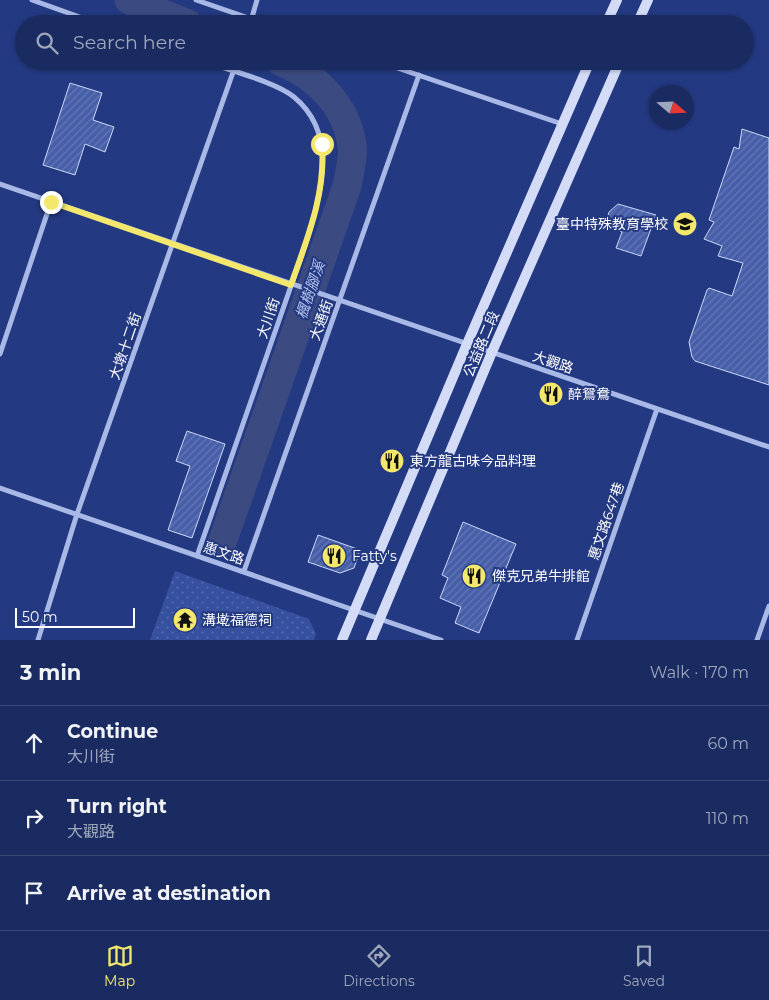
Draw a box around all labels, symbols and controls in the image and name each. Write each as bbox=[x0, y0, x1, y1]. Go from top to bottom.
search box bbox=[15, 15, 754, 70]
icon: search bbox=[33, 29, 61, 57]
text: Search here bbox=[73, 31, 186, 54]
north arrow bbox=[649, 85, 694, 130]
route start bbox=[311, 133, 334, 156]
route end bbox=[40, 191, 63, 214]
school or university icon: 臺中特殊教育學校 bbox=[672, 211, 698, 237]
place label: 臺中特殊教育學校 bbox=[556, 215, 668, 233]
water label: 楓樹腳溪 bbox=[291, 257, 329, 321]
street label: 大川街 bbox=[253, 295, 283, 341]
street label: 大通街 bbox=[305, 297, 337, 343]
street label: 公益路二段 bbox=[459, 308, 503, 380]
street label: 大墩十二街 bbox=[105, 310, 145, 382]
street label: 大觀路 bbox=[530, 347, 576, 377]
restaurant icon: 醉鴛鴦 bbox=[538, 381, 564, 407]
place label: 醉鴛鴦 bbox=[568, 385, 610, 403]
restaurant icon: 東方龍古味今品料理 bbox=[379, 448, 405, 474]
place label: 東方龍古味今品料理 bbox=[410, 452, 536, 470]
street label: 惠文路647巷 bbox=[584, 480, 628, 562]
street label: 惠文路 bbox=[201, 538, 247, 568]
restaurant icon: Fatty's bbox=[321, 543, 347, 569]
place label: Fatty's bbox=[352, 547, 397, 565]
restaurant icon: 傑克兄弟牛排館 bbox=[461, 563, 487, 589]
place label: 傑克兄弟牛排館 bbox=[492, 567, 590, 585]
scale bar bbox=[15, 605, 135, 628]
temple icon: 溝墘福德祠 bbox=[172, 607, 198, 633]
text: 50 m bbox=[22, 608, 58, 626]
place label: 溝墘福德祠 bbox=[202, 611, 272, 629]
text: 3 min bbox=[20, 660, 81, 685]
text: Walk · 170 m bbox=[650, 663, 749, 682]
text: Continue bbox=[67, 720, 158, 743]
icon: ahead bbox=[20, 729, 48, 757]
text: 60 m bbox=[707, 734, 749, 753]
text: 大川街 bbox=[67, 747, 115, 766]
text: Turn right bbox=[67, 795, 167, 818]
icon: right bbox=[20, 804, 48, 832]
text: 110 m bbox=[706, 809, 749, 828]
text: 大觀路 bbox=[67, 822, 115, 841]
icon: arrive bbox=[20, 879, 48, 907]
text: Arrive at destination bbox=[67, 882, 271, 905]
tab: Map bbox=[104, 942, 135, 990]
tab: Directions bbox=[343, 942, 415, 990]
tab: Saved bbox=[623, 942, 665, 990]

